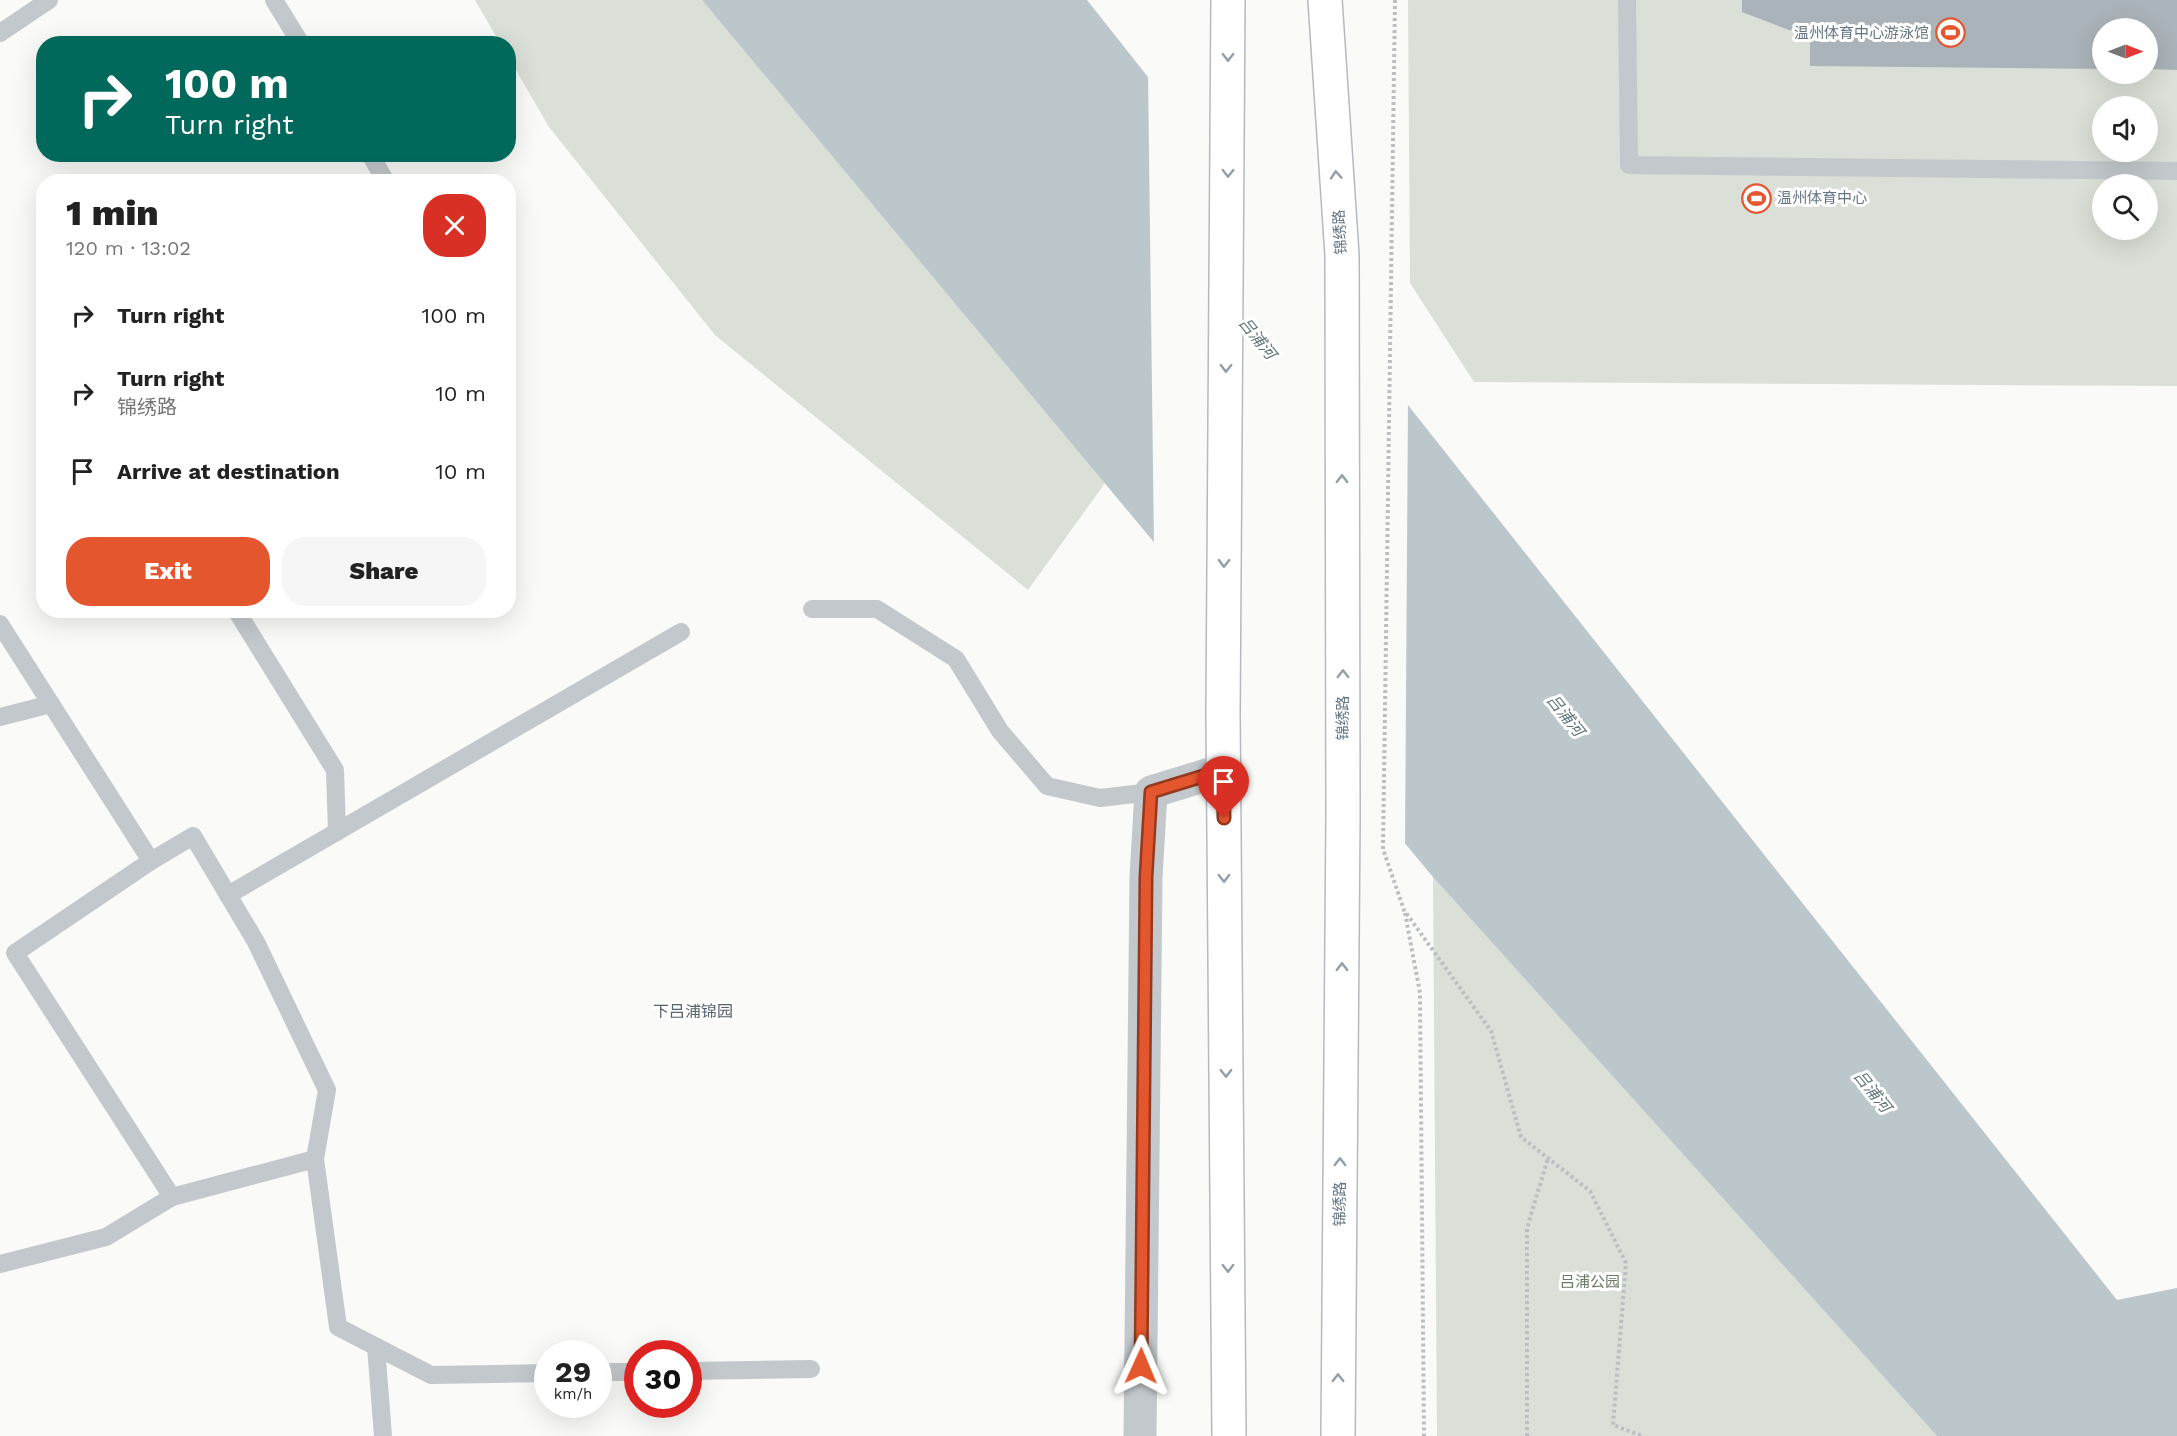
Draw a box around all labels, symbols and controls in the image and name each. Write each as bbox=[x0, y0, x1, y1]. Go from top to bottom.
sports icon: 温州体育中心游泳馆 bbox=[1934, 17, 1966, 49]
north arrow bbox=[2092, 18, 2158, 84]
map controls bbox=[2092, 18, 2158, 240]
place label: 温州体育中心游泳馆 bbox=[1794, 24, 1929, 42]
one-way arrow bbox=[1222, 53, 1235, 62]
text: 100 m bbox=[165, 59, 289, 108]
icon: right bbox=[66, 60, 144, 138]
button: sound bbox=[2092, 96, 2158, 162]
text: Turn right bbox=[165, 109, 294, 141]
one-way arrow bbox=[1222, 169, 1234, 178]
one-way arrow bbox=[1330, 171, 1343, 180]
button: search bbox=[2092, 174, 2158, 240]
sports icon: 温州体育中心 bbox=[1740, 182, 1772, 214]
place label: 温州体育中心 bbox=[1777, 189, 1867, 207]
text: 1 min bbox=[66, 192, 159, 234]
button: close bbox=[423, 194, 486, 257]
street label: 锦绣路 bbox=[1330, 209, 1350, 255]
text: 120 m · 13:02 bbox=[66, 236, 191, 260]
icon: right bbox=[66, 299, 99, 332]
text: Turn right bbox=[117, 303, 224, 328]
text: 100 m bbox=[422, 303, 486, 328]
water label: 吕浦河 bbox=[1235, 314, 1282, 365]
one-way arrow bbox=[1220, 364, 1232, 373]
text: Turn right bbox=[117, 366, 224, 391]
icon: right bbox=[66, 377, 99, 410]
text: 10 m bbox=[435, 381, 486, 406]
text: 锦绣路 bbox=[117, 395, 177, 419]
icon: arrive bbox=[66, 455, 99, 488]
text: Arrive at destination bbox=[117, 459, 340, 484]
text: 10 m bbox=[435, 459, 486, 484]
one-way arrow bbox=[1336, 474, 1348, 483]
button: Exit bbox=[66, 537, 270, 606]
button: Share bbox=[282, 537, 486, 606]
one-way arrow bbox=[1218, 559, 1230, 568]
one-way arrow bbox=[1337, 669, 1349, 678]
water label: 吕浦河 bbox=[1543, 691, 1590, 742]
street label: 锦绣路 bbox=[1334, 695, 1352, 741]
pin bbox=[1198, 756, 1249, 818]
icon: arrive bbox=[1207, 765, 1240, 798]
one-way arrow bbox=[1218, 873, 1230, 882]
one-way arrow bbox=[1336, 962, 1348, 971]
district label: 下吕浦锦园 bbox=[653, 1002, 733, 1021]
water label: 吕浦河 bbox=[1850, 1067, 1897, 1118]
one-way arrow bbox=[1220, 1068, 1232, 1077]
one-way arrow bbox=[1334, 1157, 1346, 1166]
street label: 锦绣路 bbox=[1331, 1181, 1349, 1227]
one-way arrow bbox=[1222, 1263, 1234, 1272]
park label: 吕浦公园 bbox=[1560, 1273, 1620, 1291]
position arrow bbox=[1109, 1334, 1173, 1398]
speed limit sign: 30 bbox=[624, 1340, 702, 1418]
text: 29 bbox=[555, 1354, 591, 1389]
one-way arrow bbox=[1332, 1373, 1345, 1382]
text: km/h bbox=[554, 1385, 592, 1403]

